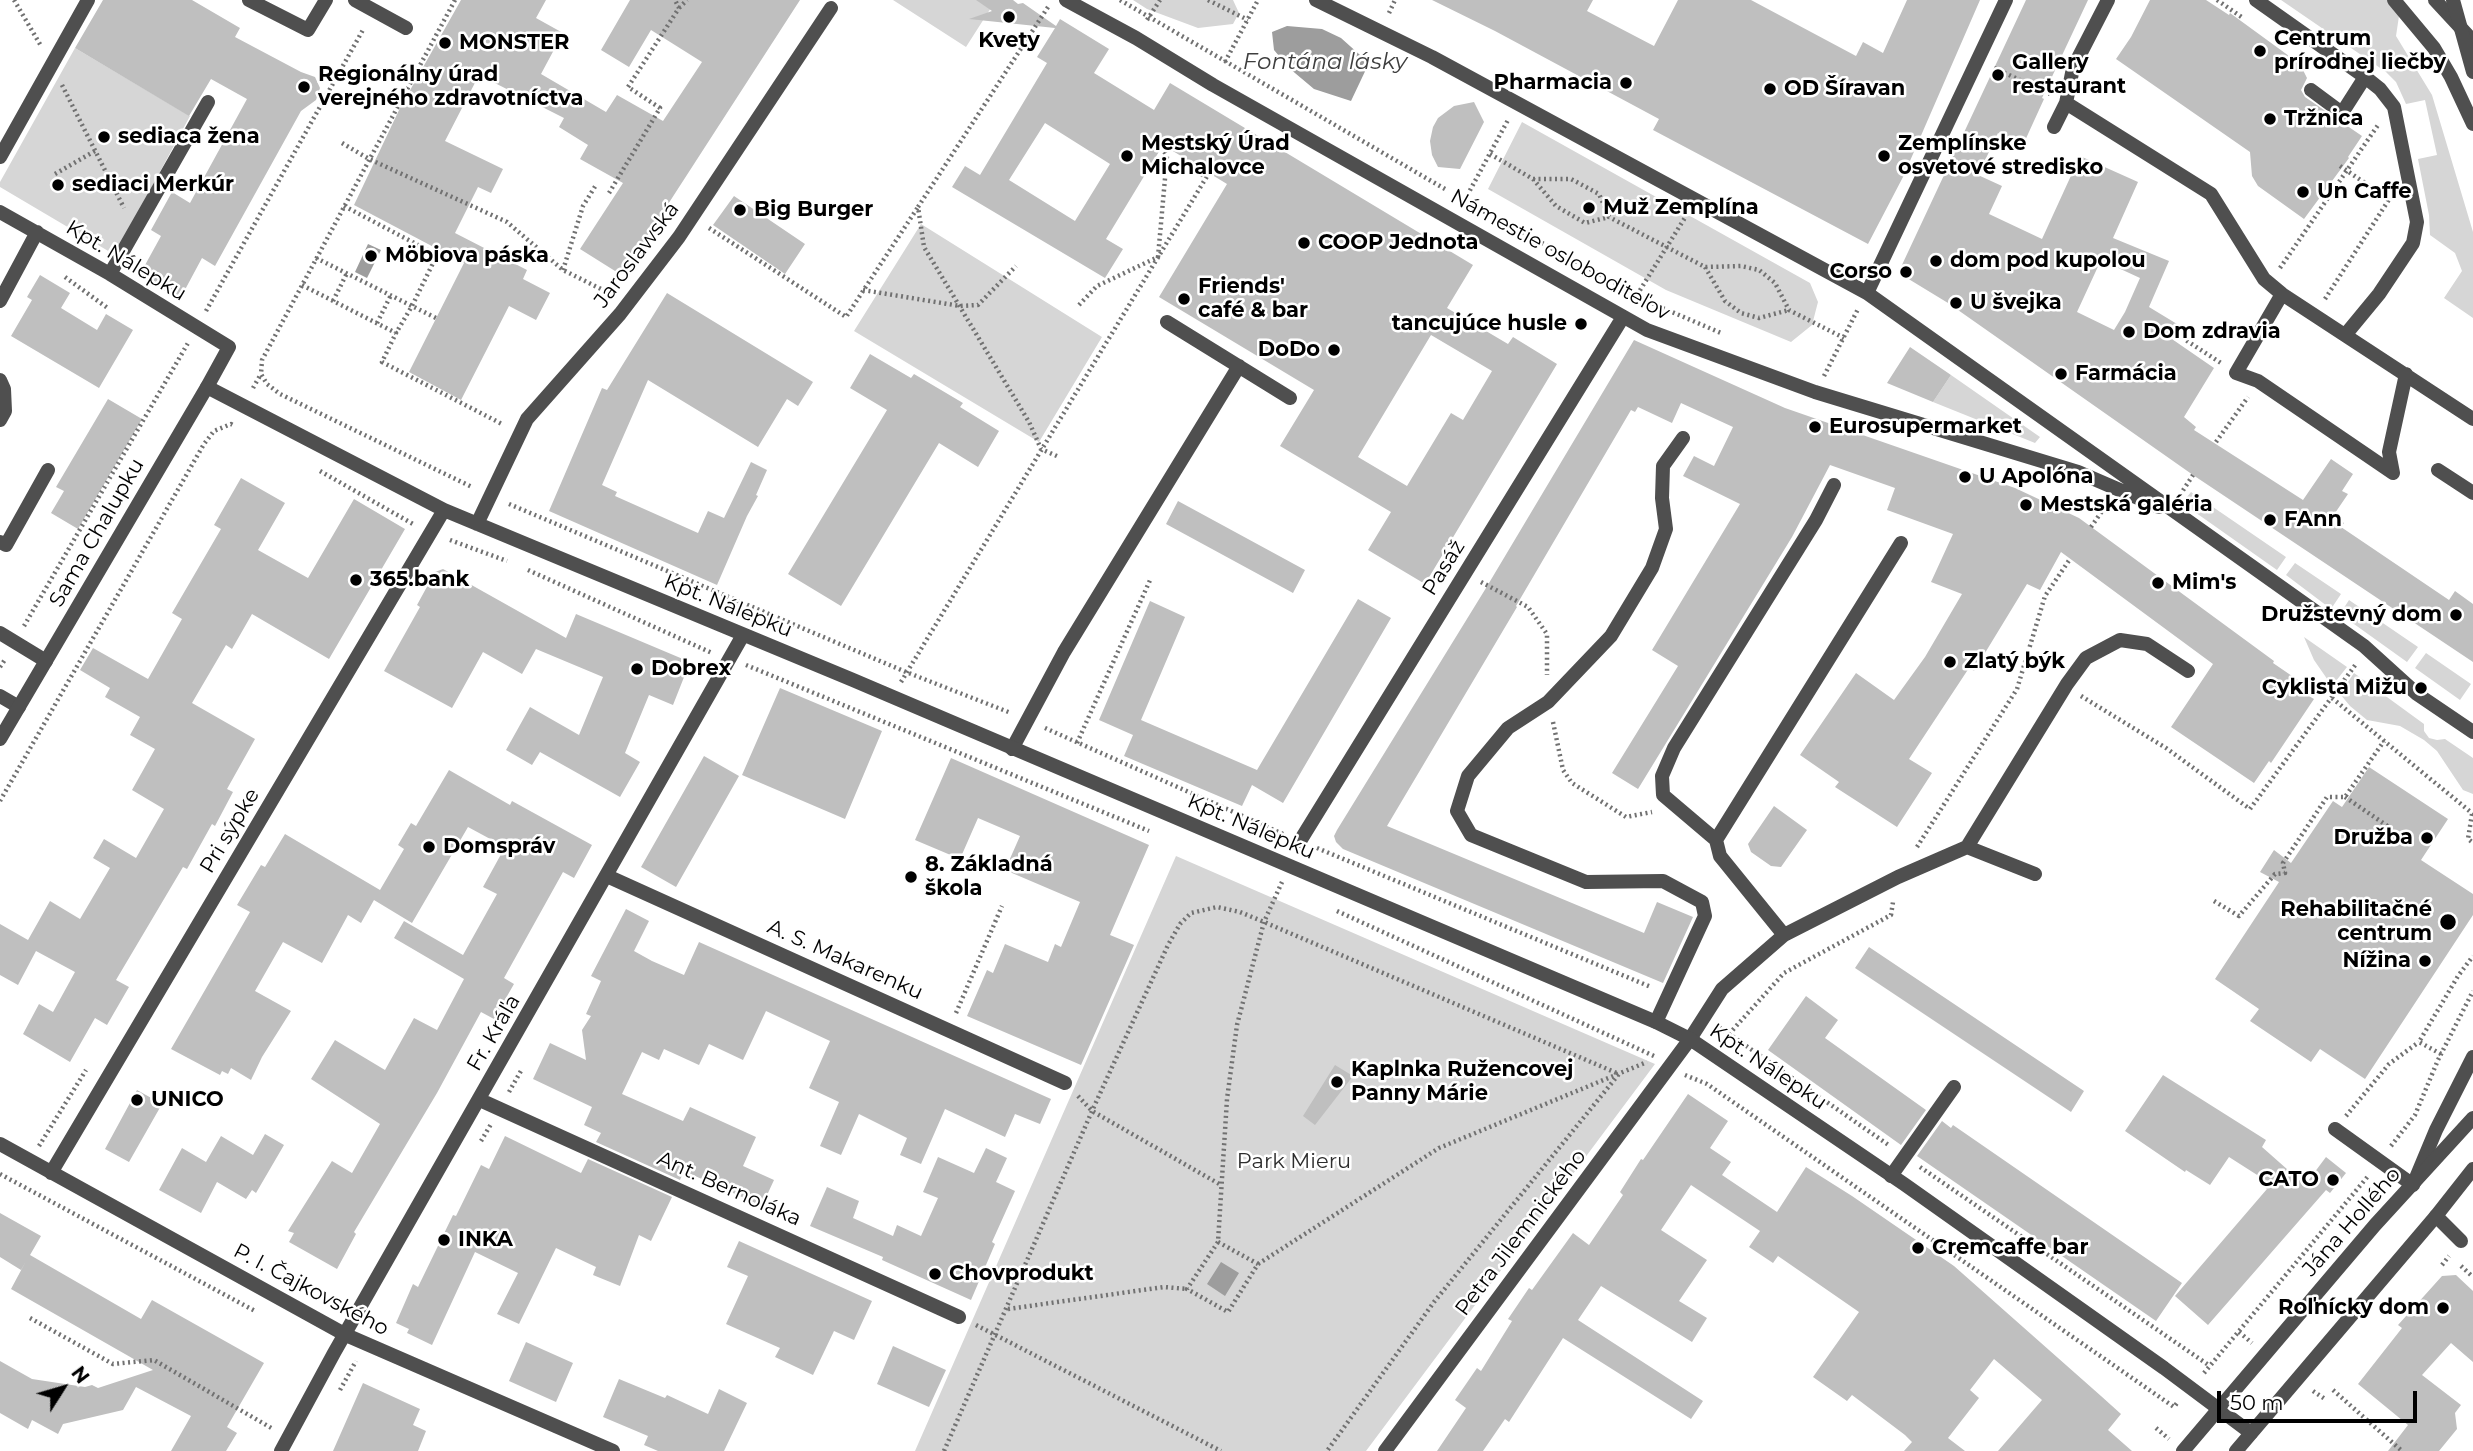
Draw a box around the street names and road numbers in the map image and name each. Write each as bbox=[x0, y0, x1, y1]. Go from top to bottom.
street label: Námestie osloboditeľov bbox=[1446, 184, 1674, 326]
street label: Jaroslawská bbox=[589, 197, 685, 313]
street label: Kpt. Nálepku bbox=[61, 215, 191, 307]
street label: Sama Chalupku bbox=[44, 454, 150, 612]
street label: Pasáž bbox=[1417, 536, 1471, 600]
street label: Kpt. Nálepku bbox=[660, 569, 796, 643]
street label: Pri sýpke bbox=[195, 784, 265, 878]
street label: Kpt. Nálepku bbox=[1183, 789, 1319, 865]
street label: A. S. Makarenku bbox=[763, 914, 927, 1006]
street label: Fr. Kráľa bbox=[462, 990, 526, 1076]
street label: Kpt. Nálepku bbox=[1705, 1018, 1831, 1116]
street label: Petra Jilemnického bbox=[1450, 1145, 1592, 1321]
street label: Ant. Bernoláka bbox=[653, 1146, 805, 1232]
street label: Jána Hollého bbox=[2298, 1162, 2406, 1282]
street label: P. I. Čajkovského bbox=[229, 1238, 393, 1342]

